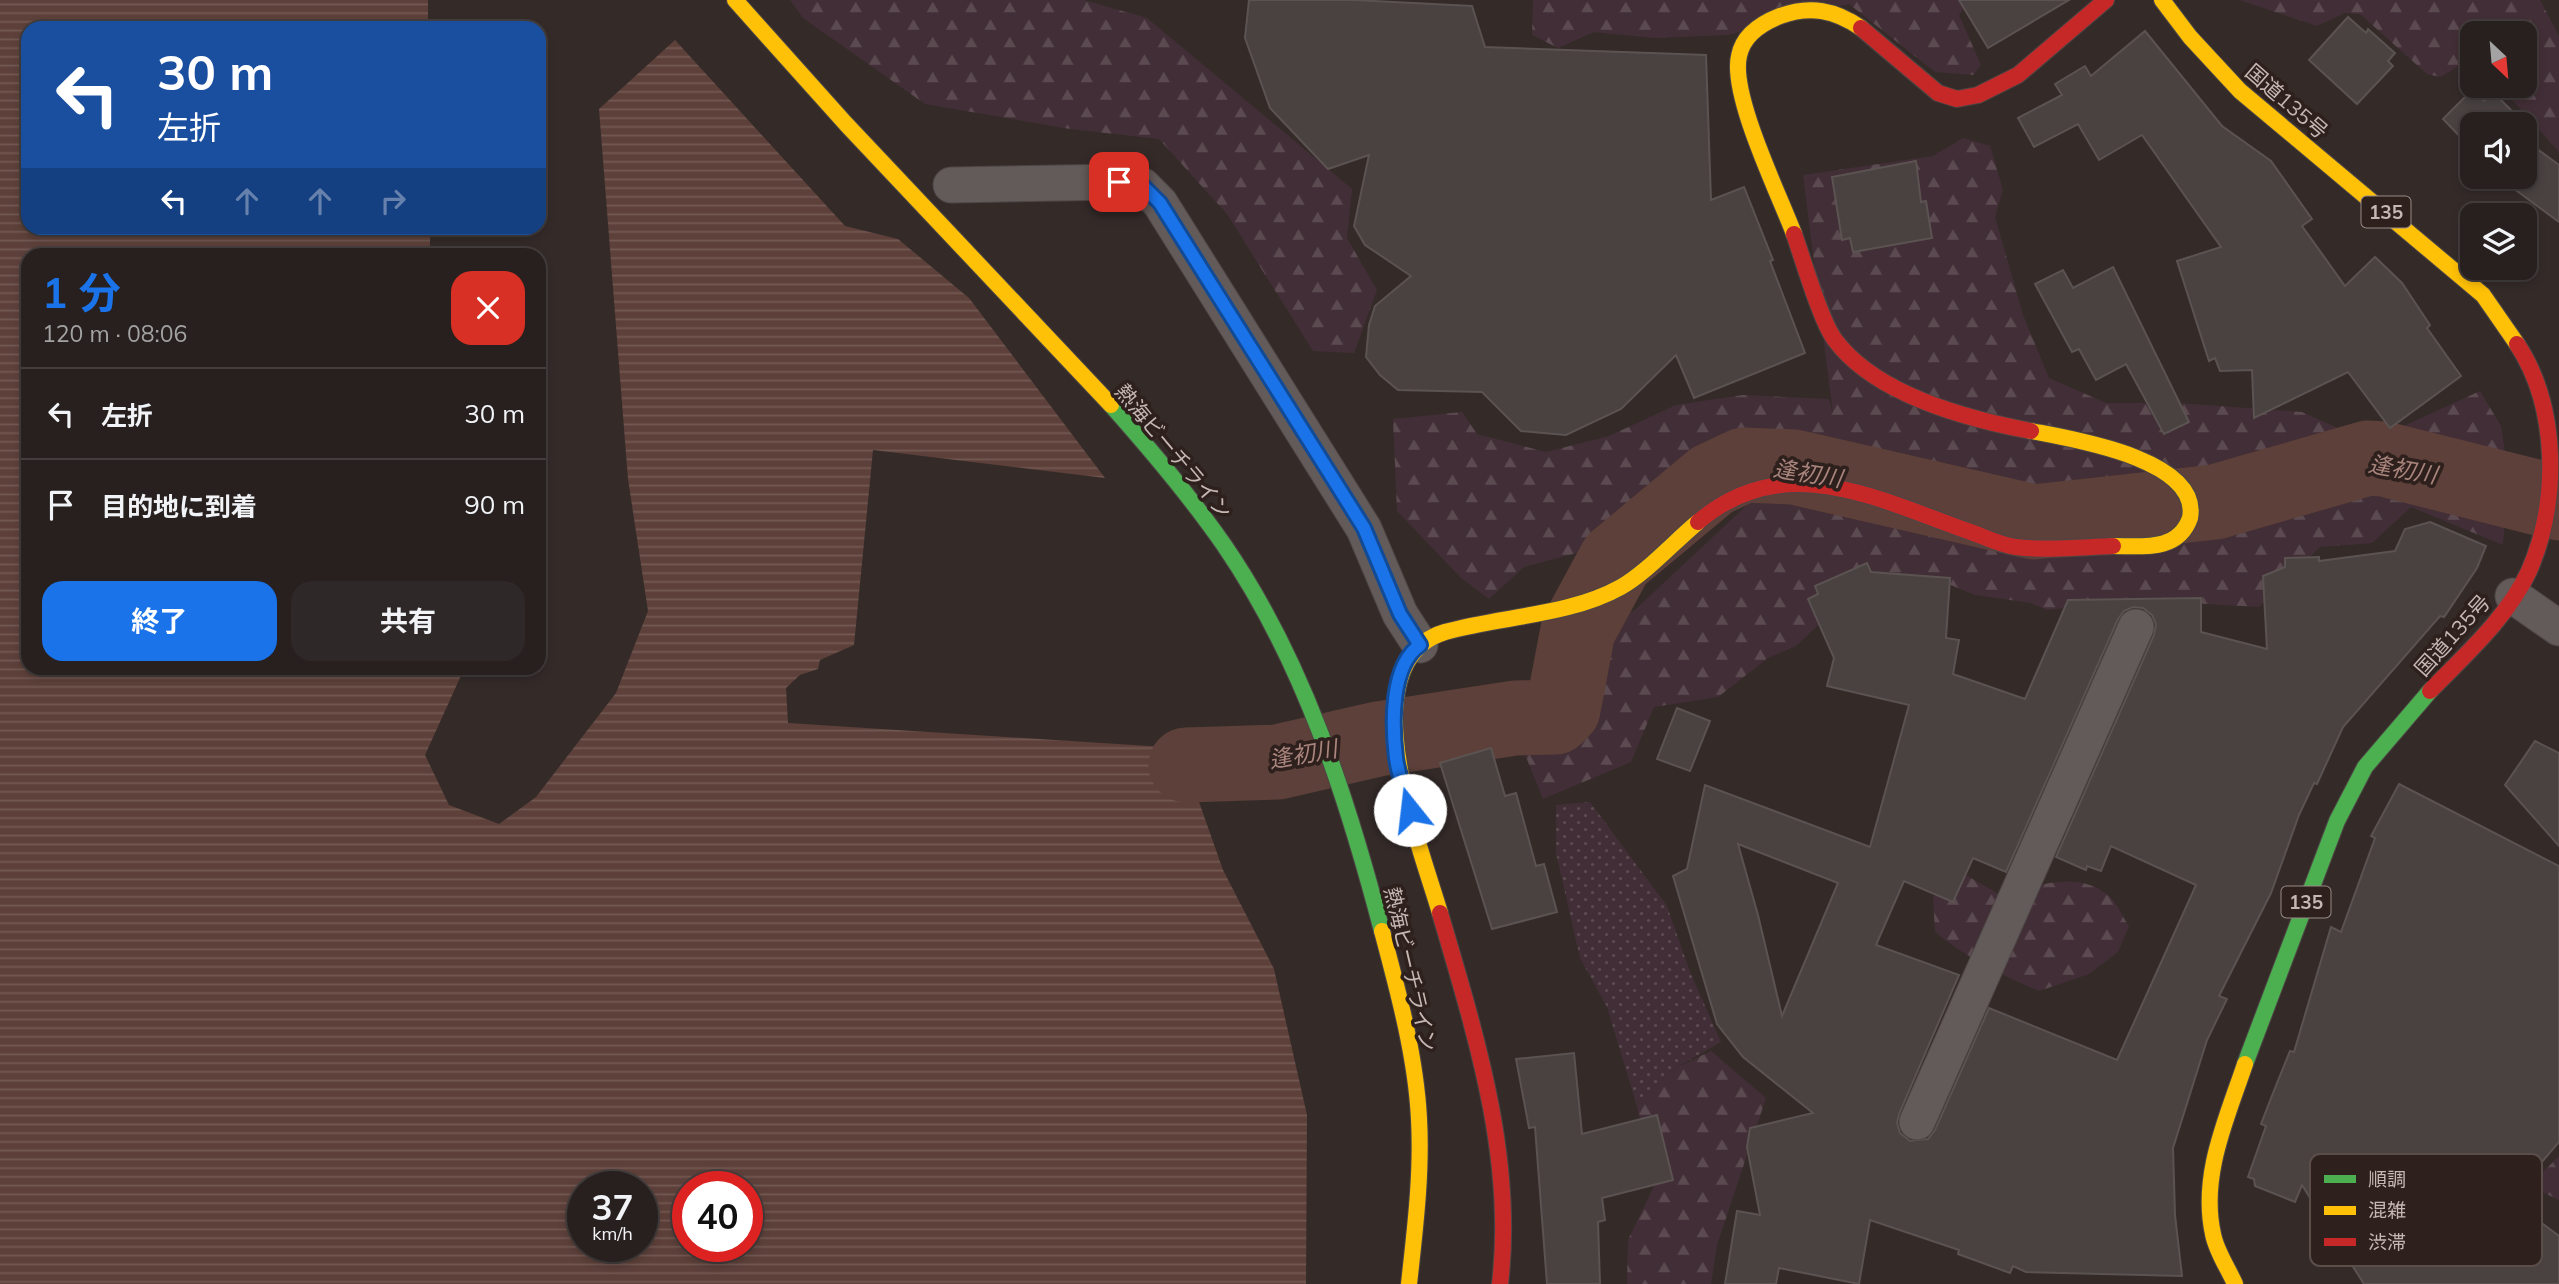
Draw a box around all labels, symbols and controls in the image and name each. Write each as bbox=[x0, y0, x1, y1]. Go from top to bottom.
north arrow bbox=[2460, 21, 2538, 98]
map controls bbox=[2460, 21, 2537, 280]
text: 30 m bbox=[157, 41, 273, 102]
icon: left bbox=[42, 49, 133, 140]
street label: 国道135号 bbox=[2240, 58, 2334, 144]
text: 左折 bbox=[157, 107, 221, 147]
button: sound bbox=[2460, 112, 2537, 189]
pin bbox=[1089, 152, 1149, 212]
icon: arrive bbox=[1100, 163, 1138, 201]
icon: left bbox=[155, 182, 193, 220]
icon: ahead bbox=[228, 182, 266, 220]
icon: ahead bbox=[301, 182, 339, 220]
icon: right bbox=[374, 182, 412, 220]
road number: 135 bbox=[2362, 196, 2410, 228]
button: layers bbox=[2460, 203, 2537, 280]
text: 1 分 bbox=[42, 266, 121, 319]
button: close bbox=[451, 271, 525, 345]
text: 120 m · 08:06 bbox=[42, 319, 187, 348]
street label: 熱海ビーチライン bbox=[1110, 378, 1238, 524]
icon: left bbox=[42, 395, 80, 433]
text: 30 m bbox=[464, 397, 525, 430]
text: 左折 bbox=[101, 399, 153, 432]
water label: 逢初川 bbox=[2367, 449, 2442, 490]
water label: 逢初川 bbox=[1772, 453, 1847, 493]
icon: arrive bbox=[42, 486, 80, 524]
text: 90 m bbox=[464, 488, 525, 521]
text: 目的地に到着 bbox=[101, 490, 257, 523]
button: 終了 bbox=[42, 581, 277, 661]
button: 共有 bbox=[291, 581, 525, 661]
street label: 国道135号 bbox=[2409, 589, 2495, 681]
water label: 逢初川 bbox=[1267, 733, 1342, 774]
position arrow bbox=[1373, 773, 1447, 847]
street label: 熱海ビーチライン bbox=[1379, 884, 1443, 1054]
road number: 135 bbox=[2282, 887, 2330, 918]
legend bbox=[2310, 1154, 2542, 1266]
text: 順調 bbox=[2368, 1167, 2406, 1191]
speed limit sign: 40 bbox=[672, 1171, 763, 1262]
text: 37 bbox=[591, 1185, 634, 1229]
text: 混雑 bbox=[2368, 1198, 2406, 1222]
text: km/h bbox=[592, 1222, 633, 1245]
text: 渋滞 bbox=[2368, 1230, 2406, 1254]

